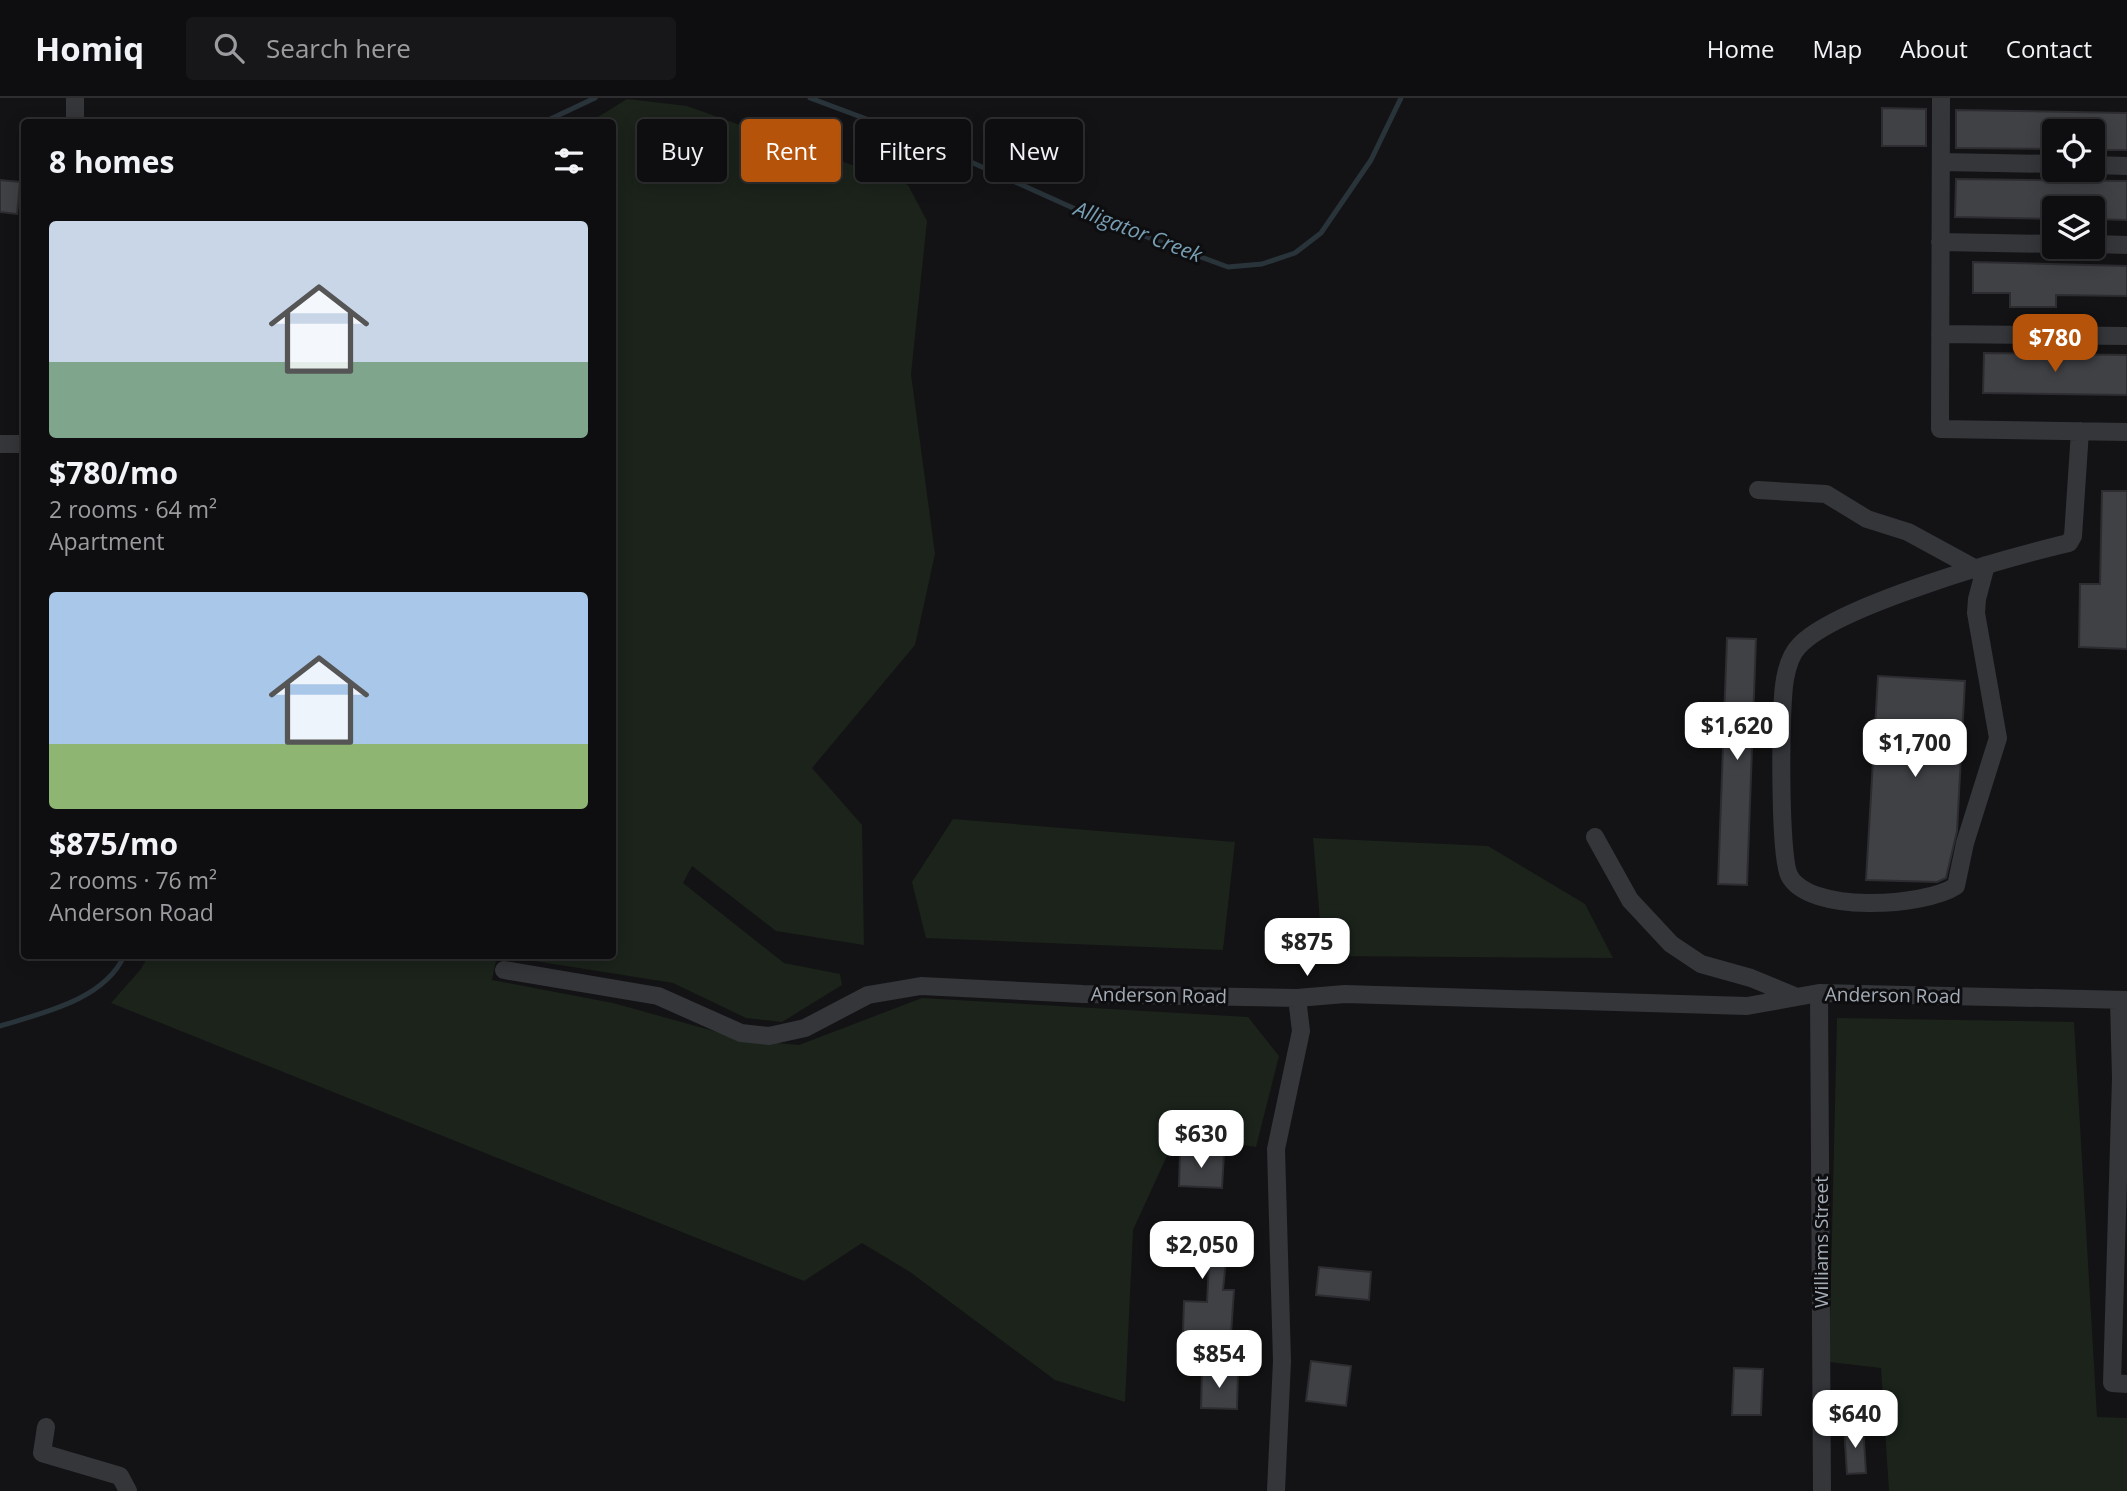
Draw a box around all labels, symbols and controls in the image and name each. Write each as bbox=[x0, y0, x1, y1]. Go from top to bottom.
search box bbox=[186, 17, 676, 80]
text: Homiq bbox=[35, 26, 144, 71]
icon: search bbox=[210, 29, 248, 67]
text: Search here bbox=[266, 30, 411, 66]
text: Home bbox=[1707, 32, 1775, 65]
text: Map bbox=[1813, 32, 1862, 65]
text: About bbox=[1900, 32, 1968, 65]
text: Contact bbox=[2006, 32, 2092, 65]
chip: Buy bbox=[637, 119, 727, 182]
chip: Rent bbox=[741, 119, 841, 182]
chip: Filters bbox=[855, 119, 971, 182]
chip: New bbox=[985, 119, 1083, 182]
map controls bbox=[2042, 119, 2105, 259]
button: locate bbox=[2042, 119, 2105, 182]
text: 8 homes bbox=[49, 141, 174, 182]
icon: filters bbox=[550, 142, 588, 180]
water label: Alligator Creek bbox=[1069, 193, 1207, 269]
button: layers bbox=[2042, 196, 2105, 259]
icon: home bbox=[256, 266, 382, 392]
pin: $780 bbox=[2014, 314, 2096, 374]
text: $780 bbox=[2029, 321, 2081, 353]
text: $780/mo bbox=[49, 452, 178, 493]
text: 2 rooms · 64 m² bbox=[49, 493, 217, 525]
text: Apartment bbox=[49, 525, 165, 557]
icon: home bbox=[256, 637, 382, 763]
pin: $1,620 bbox=[1680, 702, 1794, 762]
text: $1,620 bbox=[1701, 709, 1773, 741]
pin: $1,700 bbox=[1858, 720, 1972, 779]
text: $1,700 bbox=[1879, 726, 1951, 758]
text: $875/mo bbox=[49, 823, 178, 864]
text: 2 rooms · 76 m² bbox=[49, 864, 217, 896]
text: Anderson Road bbox=[49, 896, 214, 928]
pin: $875 bbox=[1266, 918, 1348, 978]
text: $875 bbox=[1281, 925, 1333, 957]
street label: Anderson Road bbox=[1091, 981, 1227, 1009]
street label: Anderson Road bbox=[1825, 981, 1961, 1009]
pin: $630 bbox=[1160, 1110, 1242, 1170]
text: $630 bbox=[1175, 1117, 1227, 1149]
street label: Williams Street bbox=[1808, 1176, 1834, 1308]
pin: $2,050 bbox=[1145, 1222, 1259, 1281]
text: $2,050 bbox=[1166, 1228, 1238, 1260]
pin: $854 bbox=[1178, 1330, 1260, 1390]
text: $854 bbox=[1193, 1337, 1245, 1369]
pin: $640 bbox=[1814, 1390, 1896, 1450]
text: $640 bbox=[1829, 1397, 1881, 1429]

